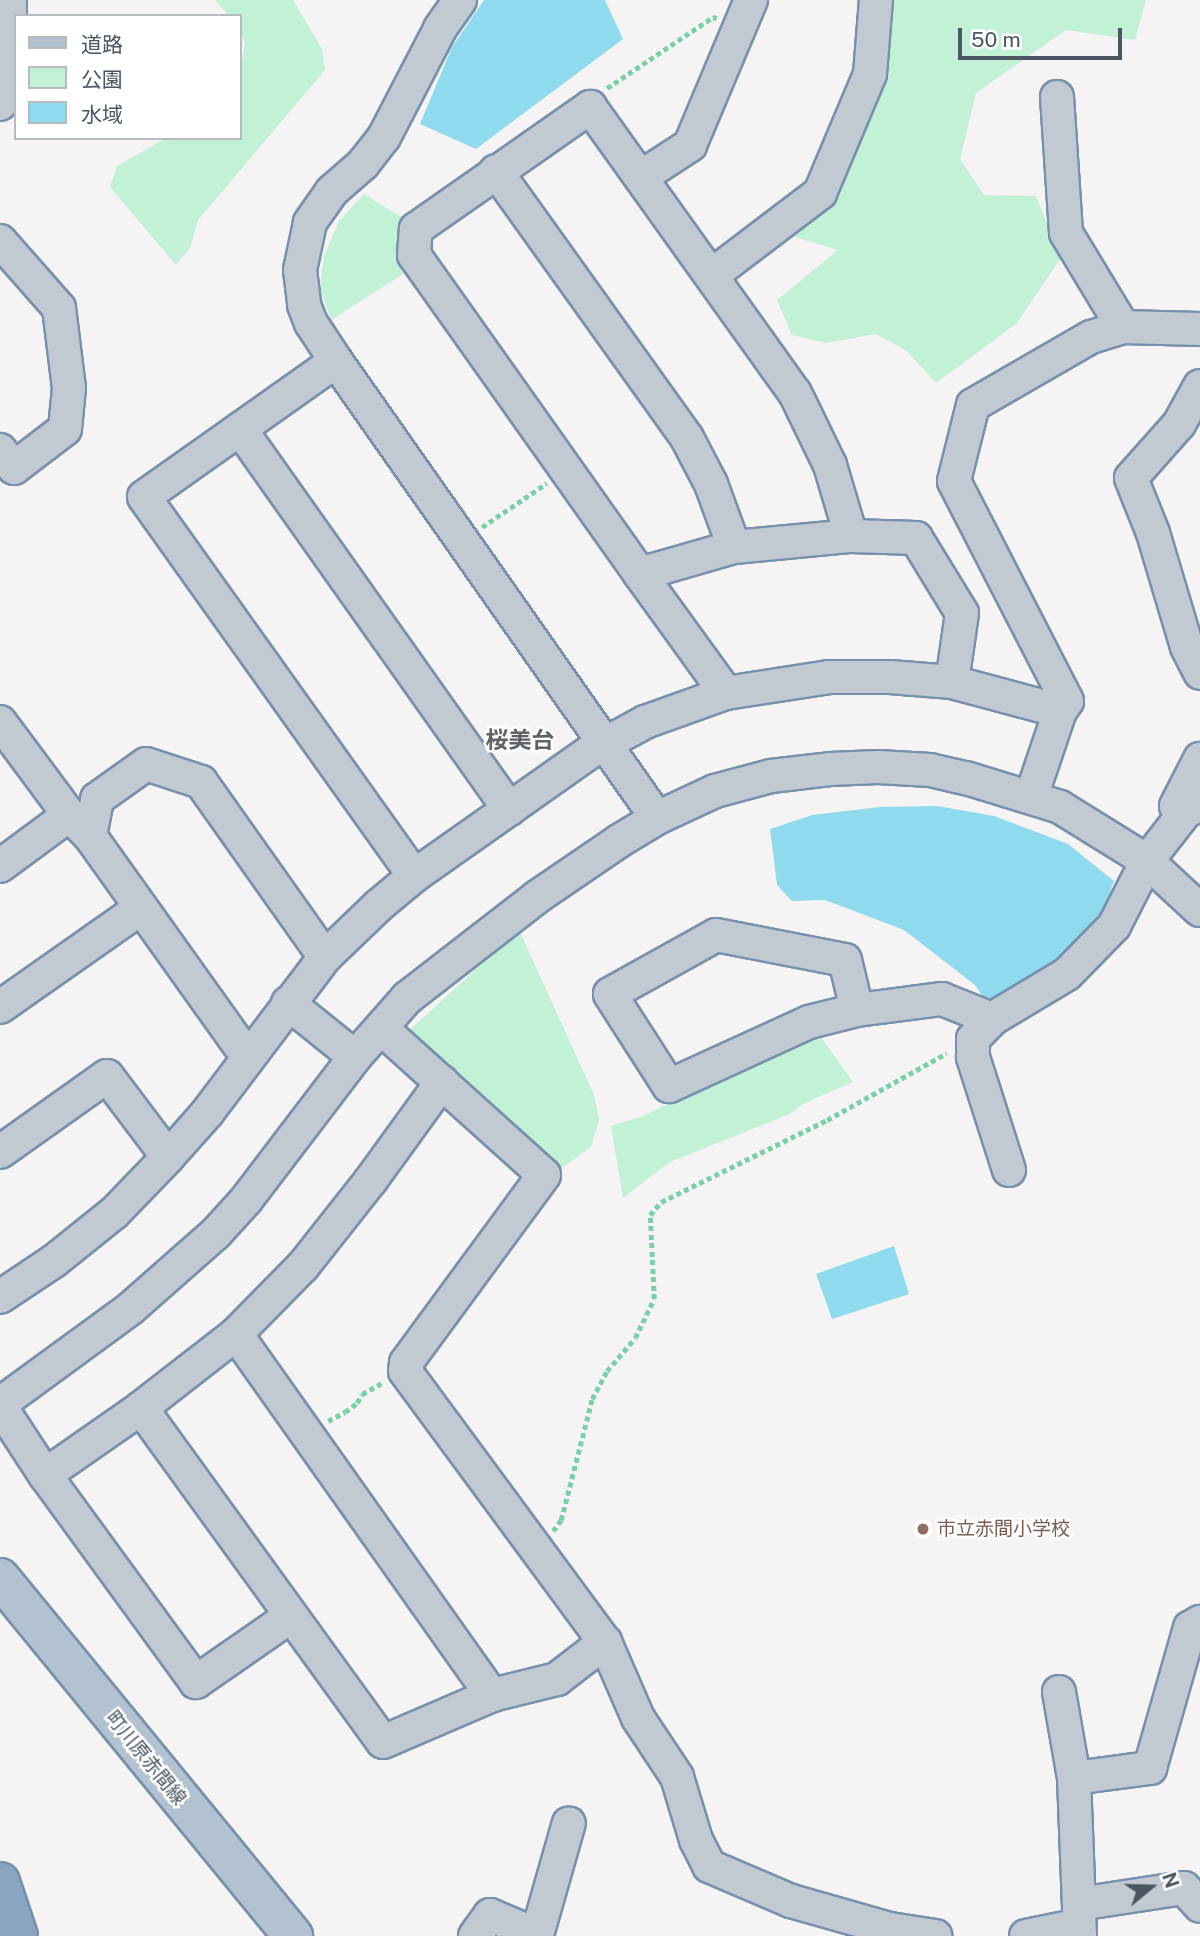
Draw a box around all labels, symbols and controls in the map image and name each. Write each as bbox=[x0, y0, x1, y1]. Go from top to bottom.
legend bbox=[14, 14, 242, 140]
scale bar bbox=[962, 14, 1126, 58]
text: 50 m bbox=[971, 27, 1021, 52]
text: 道路 bbox=[81, 32, 123, 57]
text: 公園 bbox=[81, 67, 123, 92]
text: 水域 bbox=[81, 102, 123, 127]
district label: 桜美台 bbox=[486, 726, 554, 754]
place label: 市立赤間小学校 bbox=[937, 1518, 1070, 1540]
marker: 市立赤間小学校 bbox=[915, 1521, 931, 1537]
street label: 町川原赤間線 bbox=[101, 1707, 191, 1809]
north arrow bbox=[1116, 1852, 1186, 1922]
text: N bbox=[1158, 1870, 1184, 1891]

